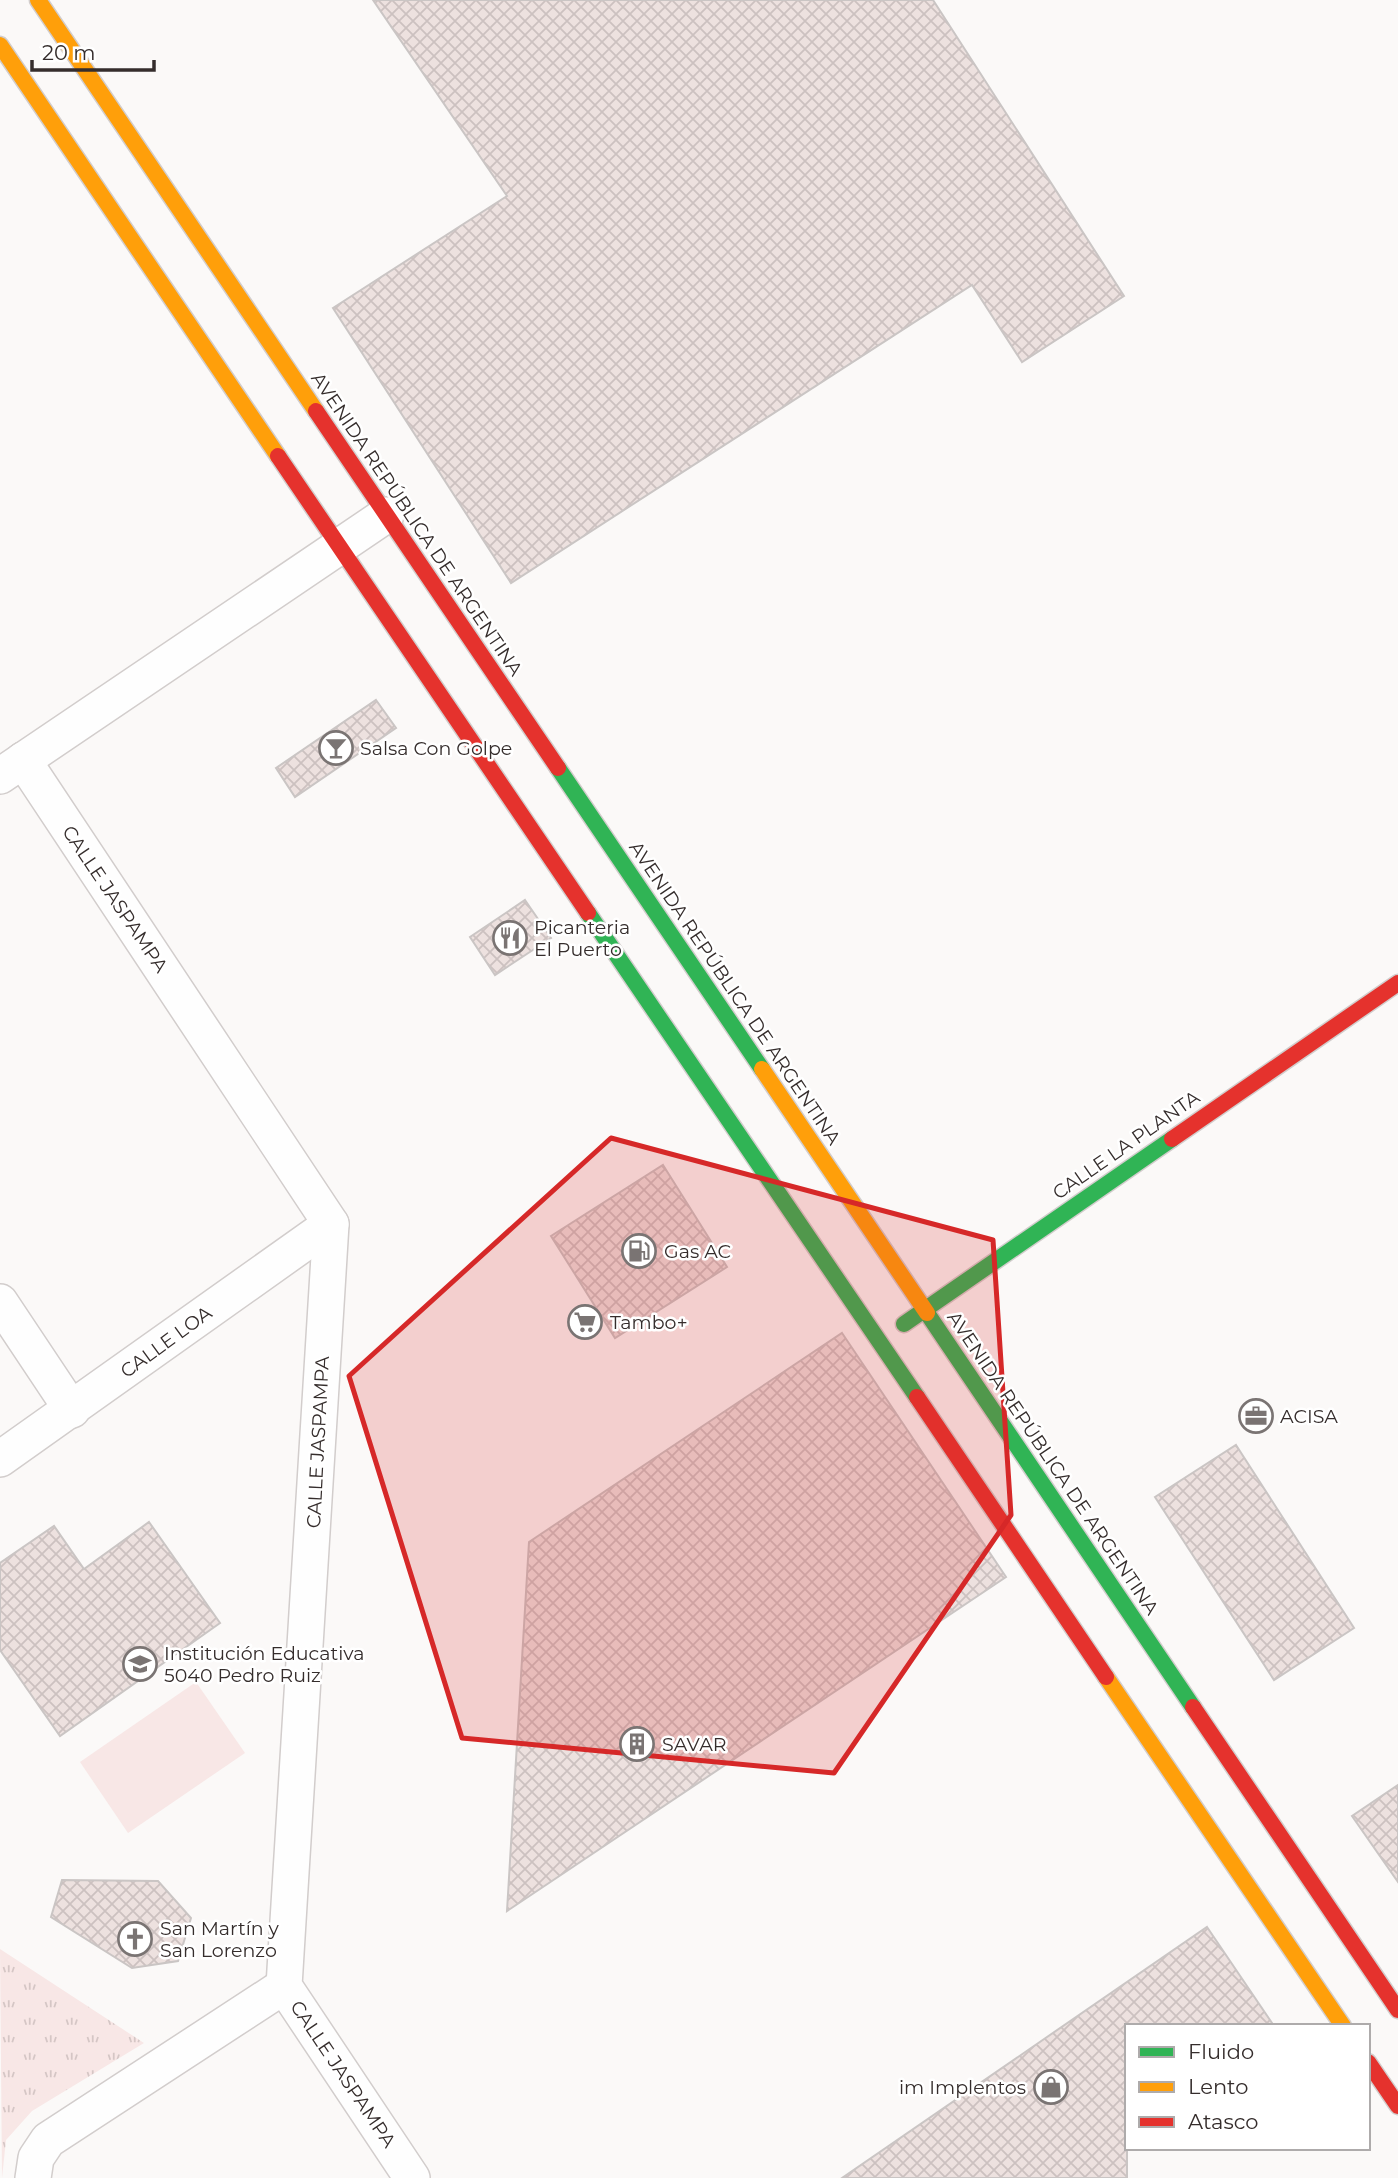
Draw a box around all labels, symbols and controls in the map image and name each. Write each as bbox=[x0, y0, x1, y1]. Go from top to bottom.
scale bar bbox=[32, 28, 154, 72]
text: 20 m bbox=[42, 40, 96, 65]
street label: AVENIDA REPÚBLICA DE ARGENTINA bbox=[306, 368, 528, 680]
bar icon: Salsa Con Golpe bbox=[317, 729, 355, 767]
place label: Salsa Con Golpe bbox=[360, 737, 512, 760]
street label: CALLE JASPAMPA bbox=[57, 821, 173, 977]
street label: AVENIDA REPÚBLICA DE ARGENTINA bbox=[624, 837, 846, 1149]
place label: Picanteria El Puerto bbox=[534, 916, 630, 961]
restaurant icon: Picanteria El Puerto bbox=[491, 919, 529, 957]
street label: CALLE LA PLANTA bbox=[1048, 1085, 1204, 1204]
fuel station icon: Gas AC bbox=[620, 1232, 658, 1270]
place label: Gas AC bbox=[664, 1240, 731, 1263]
street label: CALLE LOA bbox=[116, 1301, 216, 1383]
supermarket icon: Tambo+ bbox=[566, 1303, 604, 1341]
street label: AVENIDA REPÚBLICA DE ARGENTINA bbox=[942, 1307, 1164, 1619]
place label: Tambo+ bbox=[610, 1311, 688, 1334]
street label: CALLE JASPAMPA bbox=[302, 1355, 334, 1529]
office icon: ACISA bbox=[1237, 1397, 1275, 1435]
place label: ACISA bbox=[1280, 1405, 1338, 1428]
place label: Institución Educativa 5040 Pedro Ruiz bbox=[164, 1642, 364, 1687]
school or university icon: Institución Educativa 5040 Pedro Ruiz bbox=[121, 1645, 159, 1683]
building icon: SAVAR bbox=[618, 1725, 656, 1763]
place label: SAVAR bbox=[662, 1733, 727, 1756]
place label: San Martín y San Lorenzo bbox=[160, 1917, 280, 1962]
church icon: San Martín y San Lorenzo bbox=[116, 1920, 154, 1958]
street label: CALLE JASPAMPA bbox=[285, 1996, 401, 2152]
legend bbox=[1125, 2024, 1370, 2150]
text: Fluido bbox=[1188, 2039, 1254, 2064]
shop icon: im Implentos bbox=[1032, 2068, 1070, 2106]
text: Lento bbox=[1188, 2074, 1248, 2099]
place label: im Implentos bbox=[899, 2076, 1026, 2099]
text: Atasco bbox=[1188, 2109, 1259, 2134]

